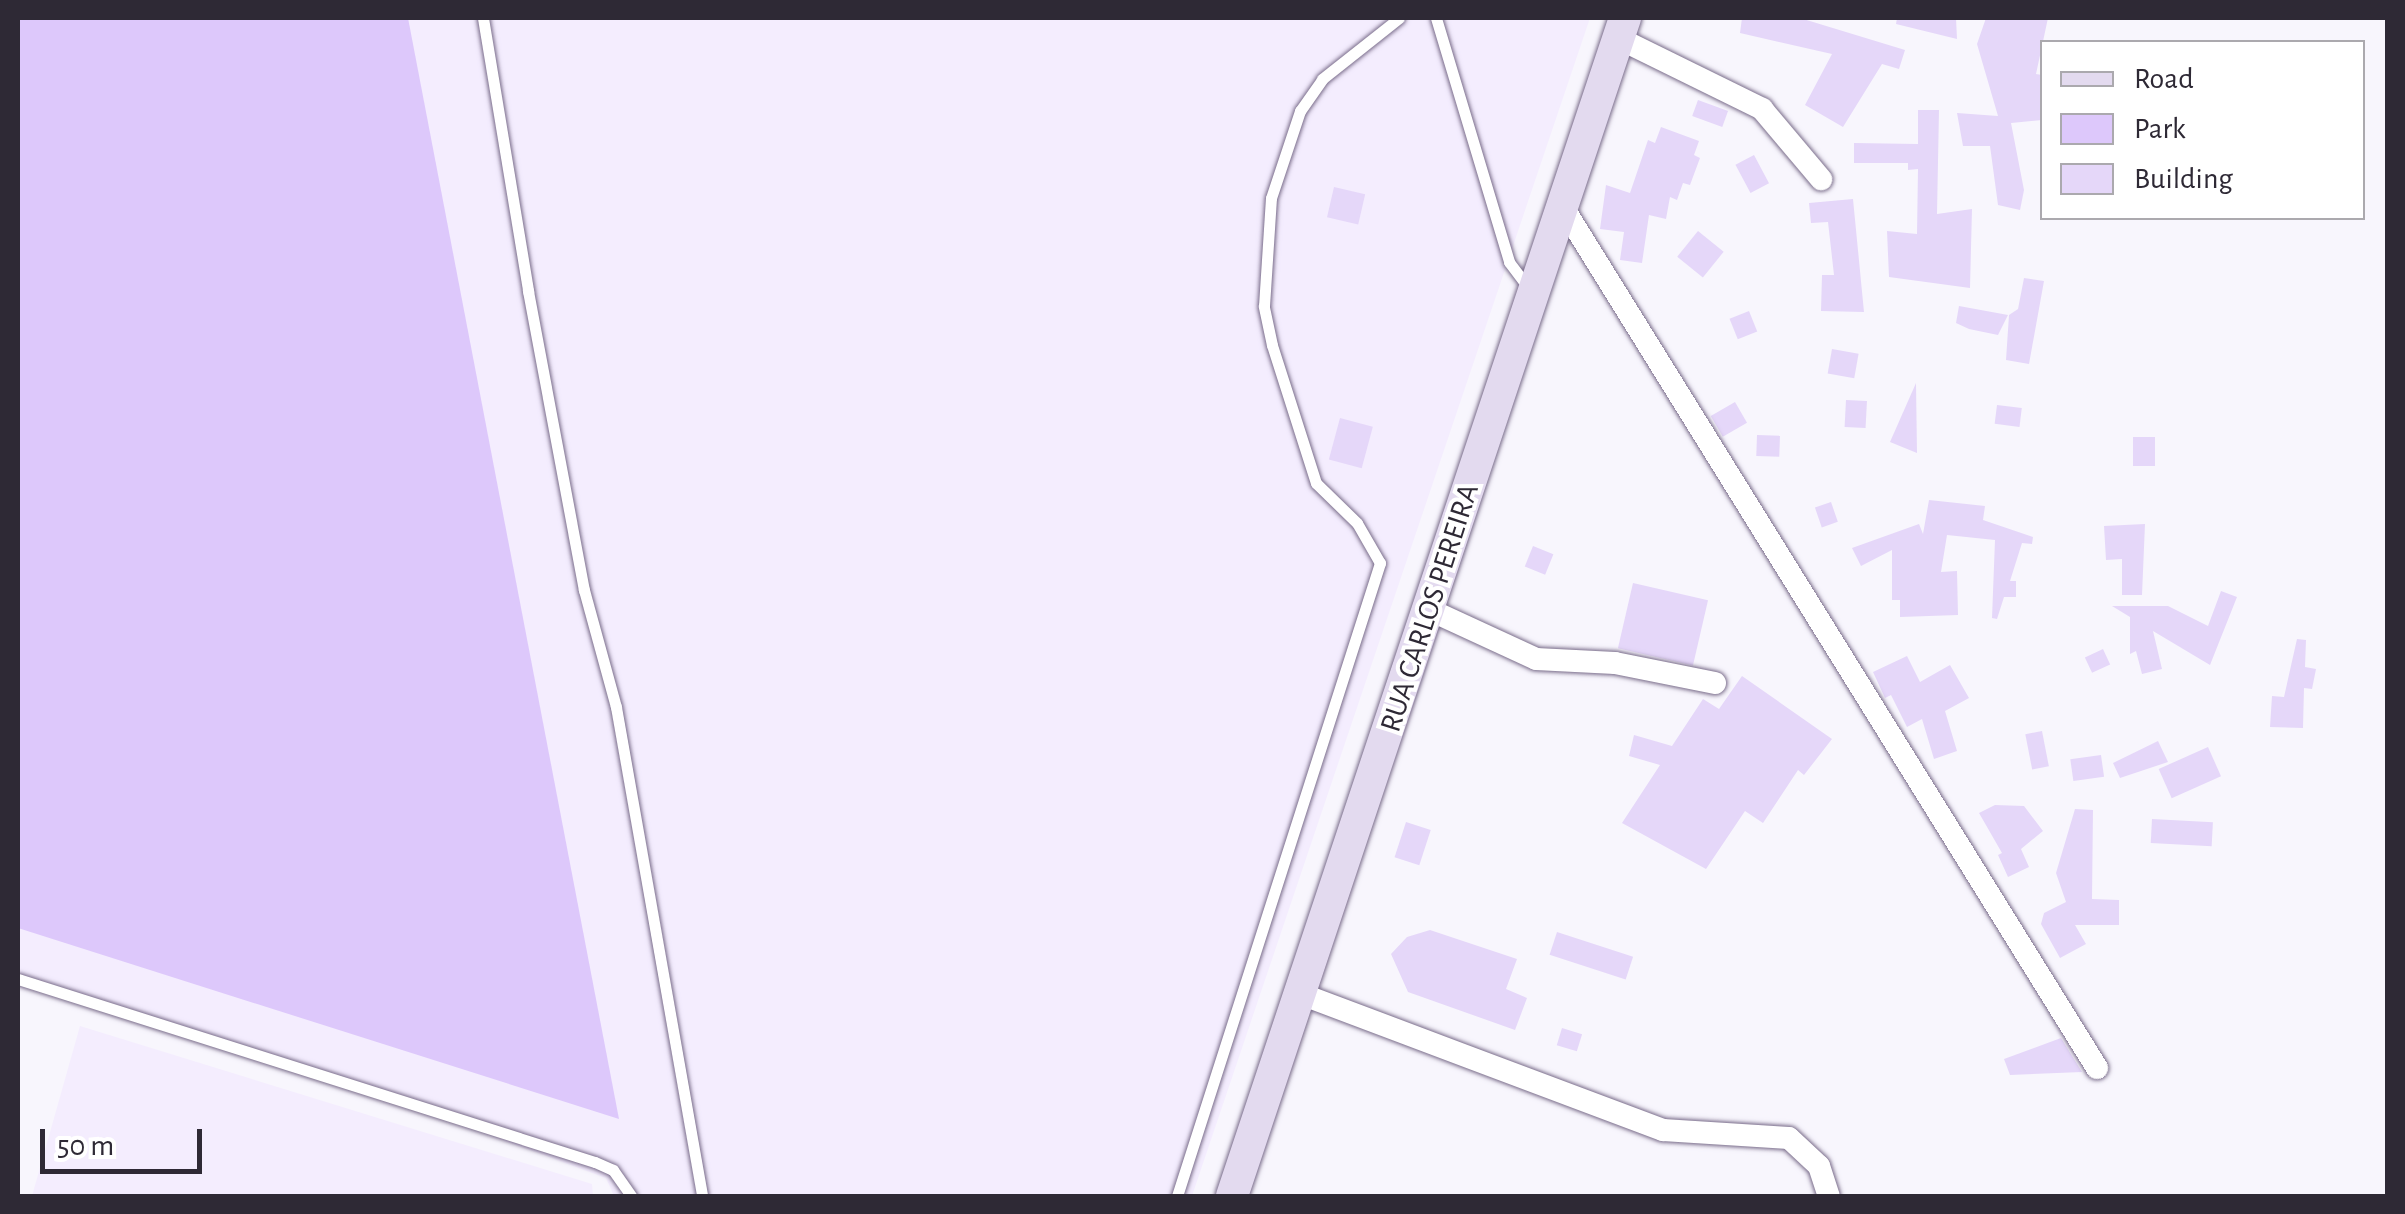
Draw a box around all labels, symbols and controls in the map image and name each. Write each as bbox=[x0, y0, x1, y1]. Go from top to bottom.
legend bbox=[2040, 40, 2365, 220]
text: Road bbox=[2134, 64, 2194, 94]
text: Park bbox=[2134, 114, 2186, 144]
text: Building bbox=[2134, 164, 2233, 194]
street label: RUA CARLOS PEREIRA bbox=[1373, 479, 1487, 737]
scale bar bbox=[45, 1109, 208, 1171]
text: 50 m bbox=[57, 1131, 114, 1161]

